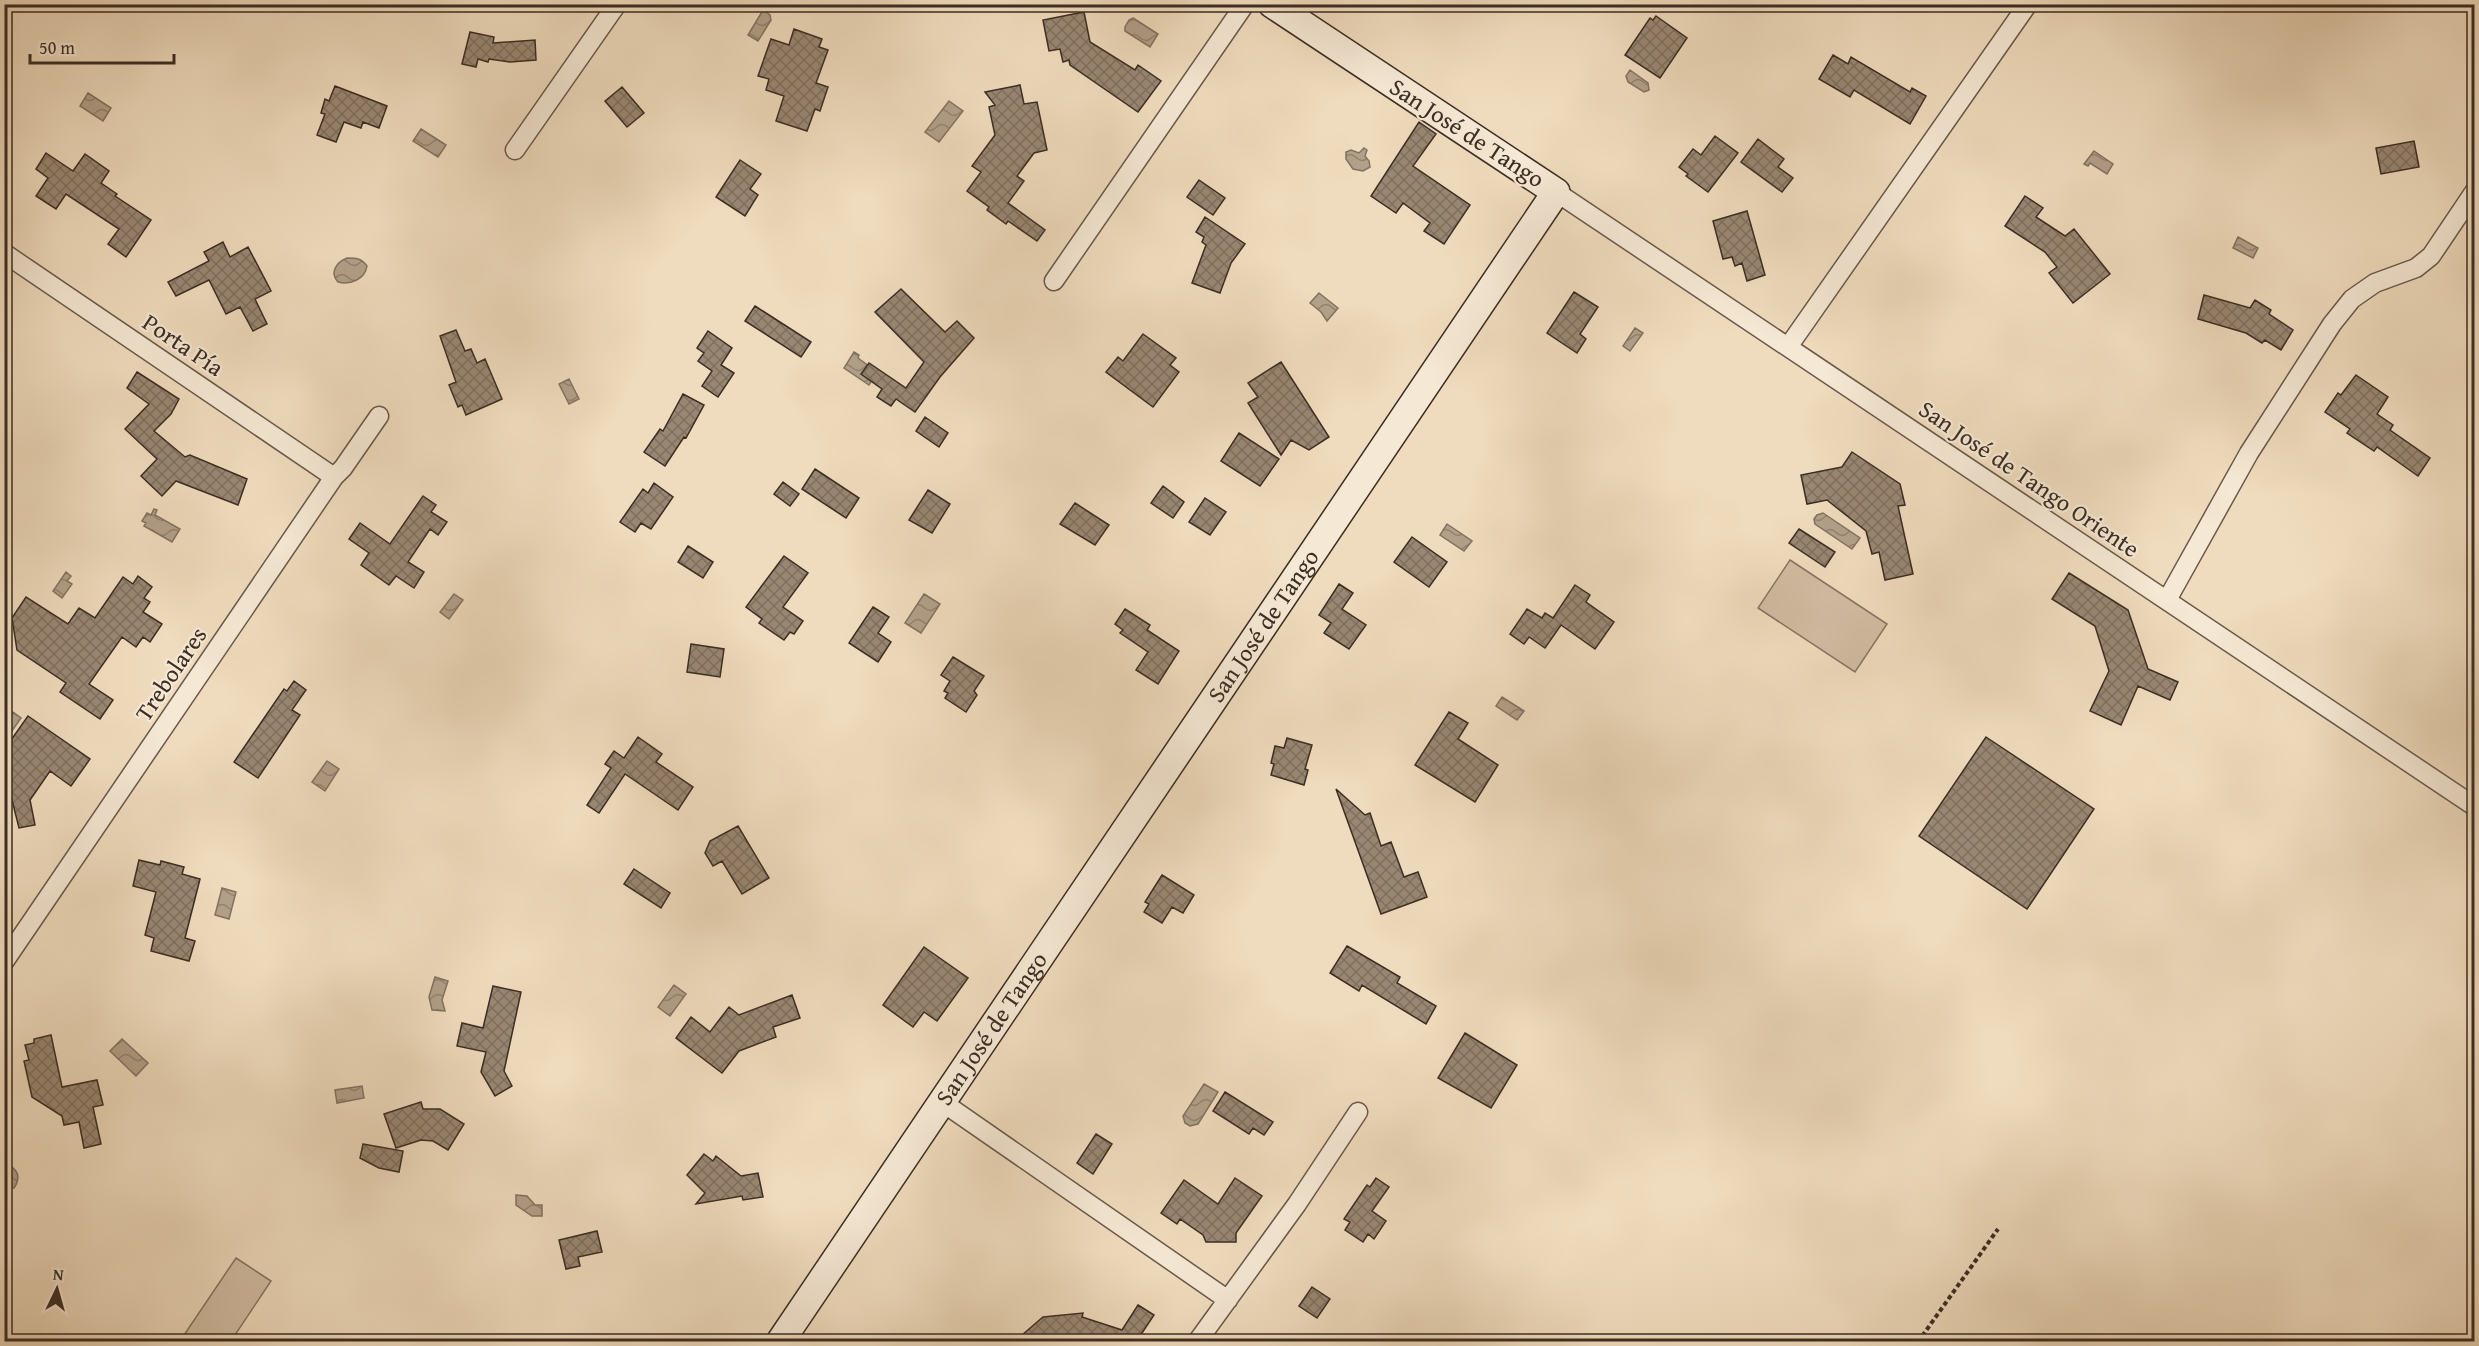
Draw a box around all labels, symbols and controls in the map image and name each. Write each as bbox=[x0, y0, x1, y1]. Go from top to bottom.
scale bar bbox=[30, 27, 174, 65]
text: 50 m bbox=[39, 34, 75, 61]
street label: San José de Tango bbox=[1383, 69, 1552, 196]
street label: Porta Pía bbox=[136, 305, 231, 385]
street label: San José de Tango Oriente bbox=[1912, 392, 2147, 566]
street label: San José de Tango bbox=[1198, 542, 1327, 709]
street label: Trebolares bbox=[126, 619, 215, 728]
street label: San José de Tango bbox=[927, 945, 1055, 1112]
north arrow bbox=[27, 1259, 87, 1319]
text: N bbox=[52, 1262, 65, 1287]

